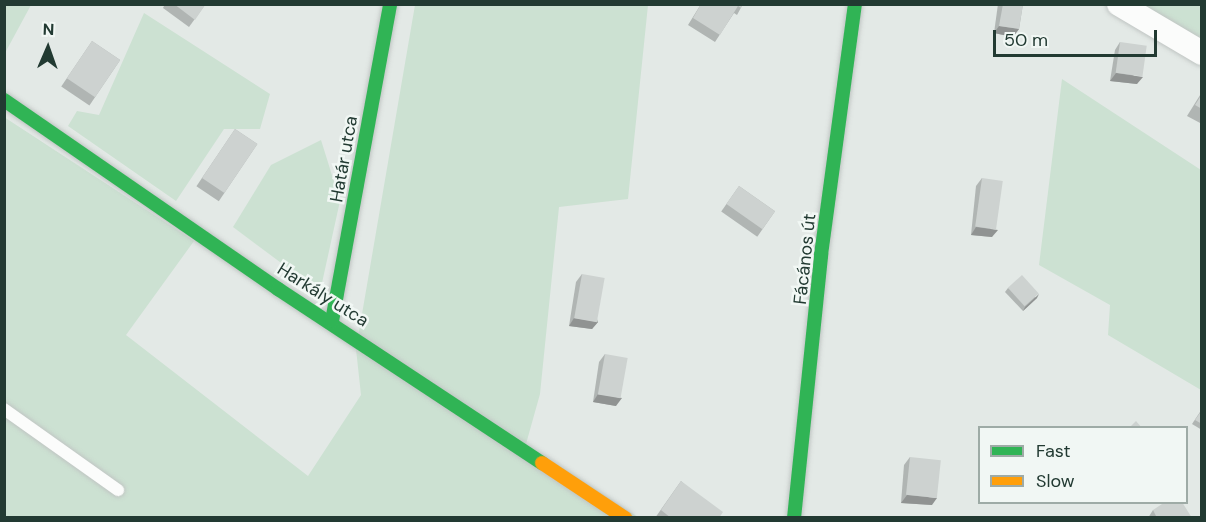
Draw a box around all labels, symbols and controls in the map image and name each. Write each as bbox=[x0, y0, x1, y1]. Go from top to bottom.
north arrow bbox=[18, 18, 78, 78]
scale bar bbox=[996, 18, 1160, 56]
text: N bbox=[42, 19, 55, 40]
text: 50 m bbox=[1004, 28, 1048, 52]
street label: Határ utca bbox=[326, 114, 362, 204]
street label: Fácános út bbox=[789, 213, 821, 305]
street label: Harkály utca bbox=[273, 258, 373, 332]
legend bbox=[978, 426, 1188, 504]
text: Fast bbox=[1036, 439, 1071, 463]
text: Slow bbox=[1036, 469, 1075, 493]

